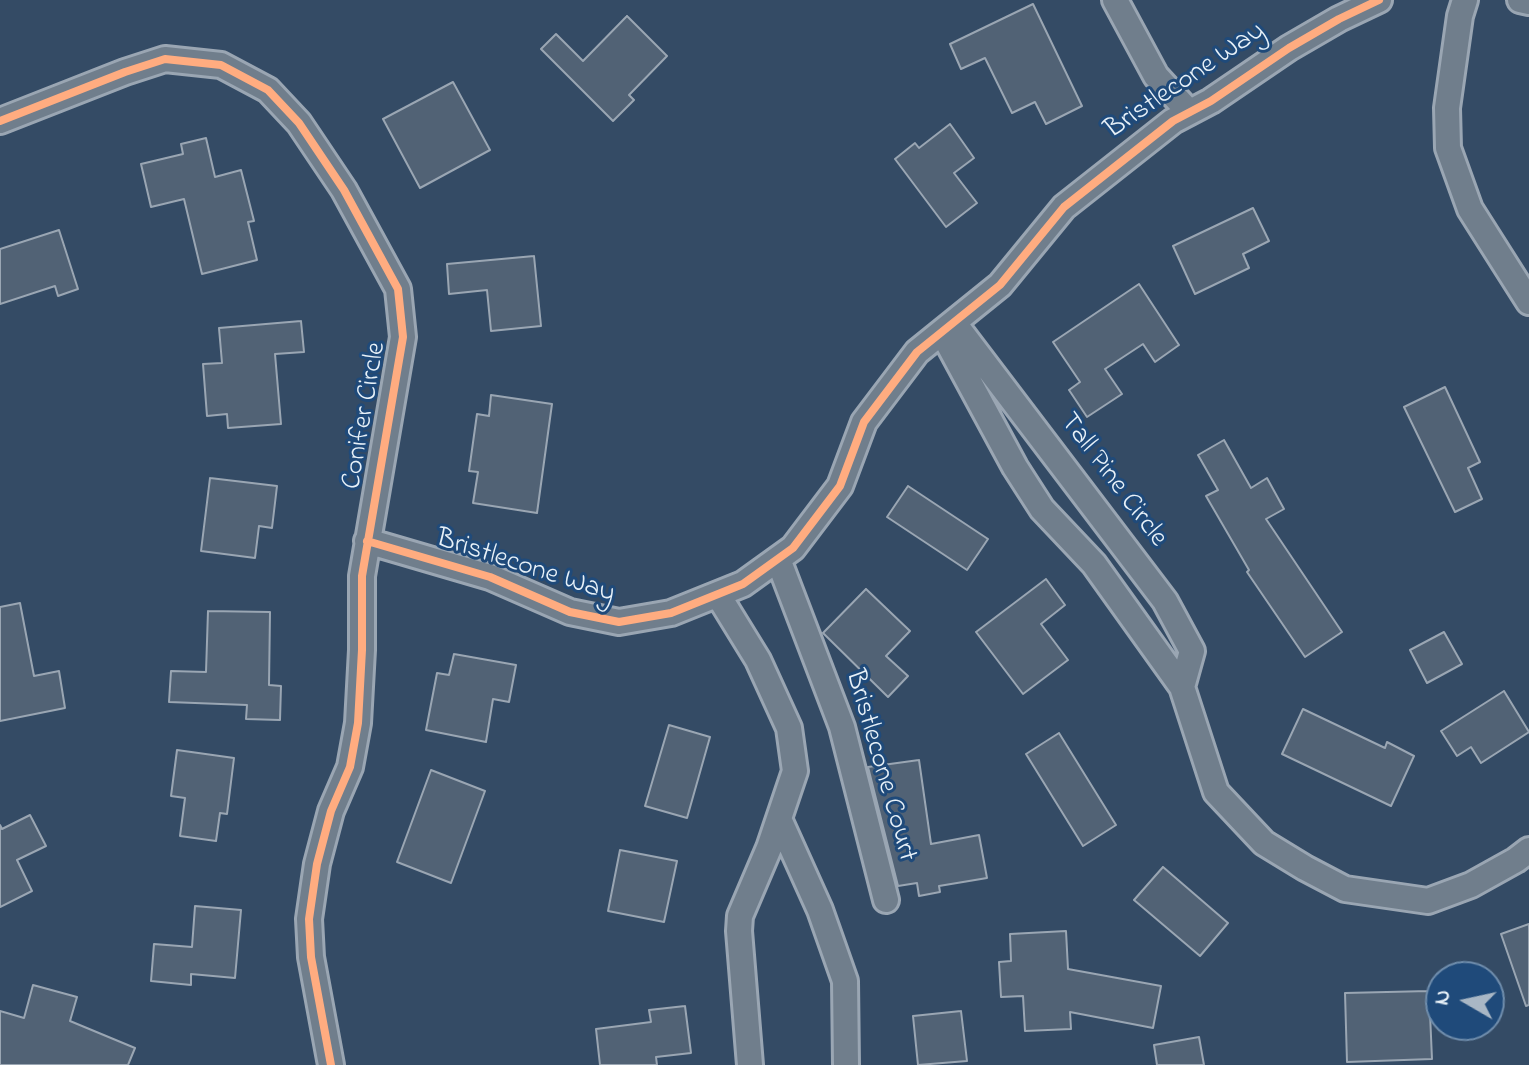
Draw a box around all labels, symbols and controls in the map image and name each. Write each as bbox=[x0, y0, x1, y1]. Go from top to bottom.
street label: Bristlecone Way bbox=[1099, 16, 1273, 148]
street label: Conifer Circle bbox=[337, 340, 395, 492]
street label: Tall Pine Circle bbox=[1051, 407, 1173, 555]
street label: Bristlecone Way bbox=[431, 523, 619, 613]
street label: Bristlecone Court bbox=[836, 666, 922, 866]
north arrow bbox=[1425, 961, 1505, 1041]
text: N bbox=[1426, 988, 1460, 1007]

